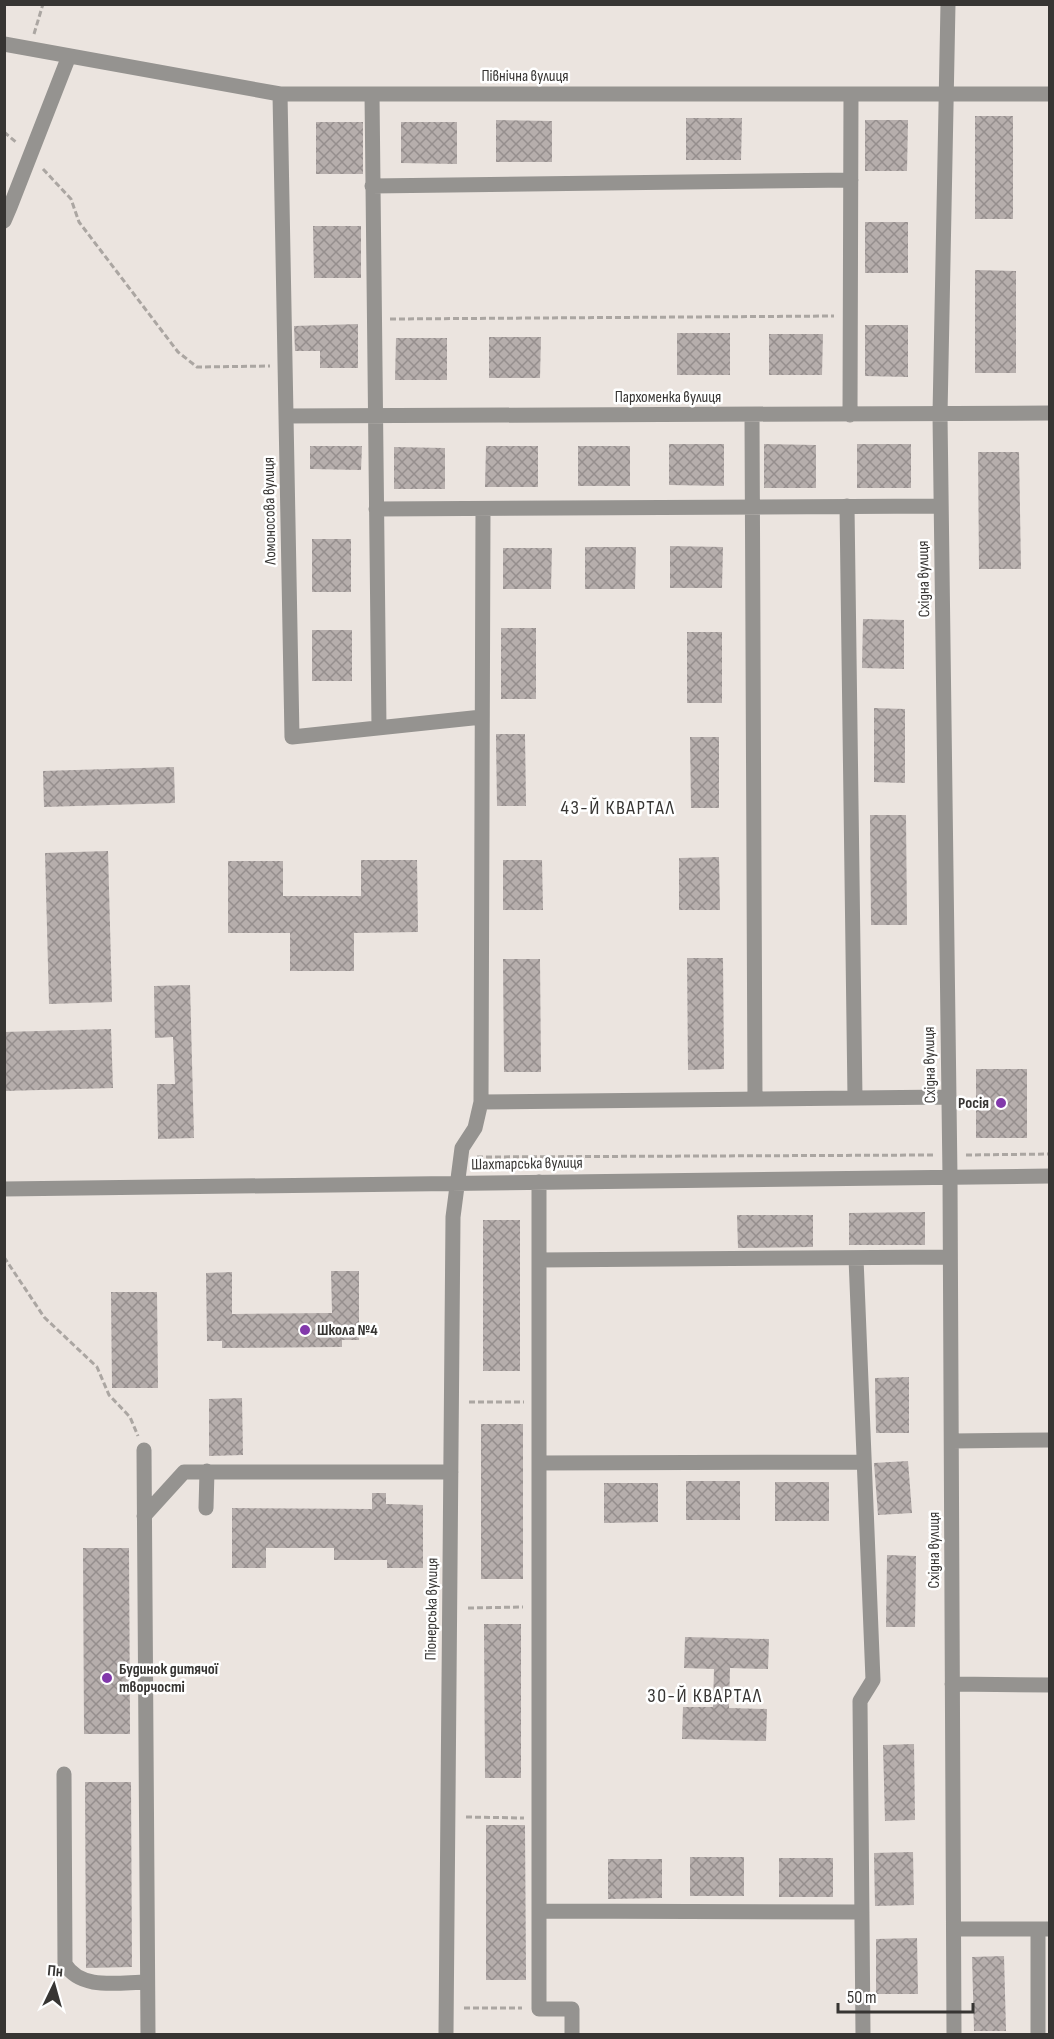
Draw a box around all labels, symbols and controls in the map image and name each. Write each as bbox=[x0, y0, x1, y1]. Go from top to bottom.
street label: Північна вулиця bbox=[481, 67, 569, 86]
street label: Пархоменка вулиця bbox=[615, 388, 721, 407]
street label: Ломоносова вулиця bbox=[260, 457, 280, 566]
street label: Східна вулиця bbox=[914, 540, 934, 618]
district label: 43-Й КВАРТАЛ bbox=[561, 796, 675, 820]
street label: Східна вулиця bbox=[920, 1026, 940, 1104]
place label: Росія bbox=[958, 1094, 989, 1113]
marker: Росія bbox=[994, 1096, 1008, 1110]
street label: Шахтарська вулиця bbox=[471, 1154, 583, 1174]
place label: Школа №4 bbox=[317, 1321, 378, 1340]
marker: Школа №4 bbox=[298, 1323, 312, 1337]
street label: Східна вулиця bbox=[925, 1512, 944, 1588]
street label: Піонерська вулиця bbox=[422, 1557, 442, 1661]
place label: Будинок дитячої творчості bbox=[119, 1660, 219, 1697]
marker: Будинок дитячої творчості bbox=[100, 1671, 114, 1685]
district label: 30-Й КВАРТАЛ bbox=[647, 1684, 763, 1708]
north arrow bbox=[24, 1955, 84, 2015]
text: Пн bbox=[47, 1961, 64, 1982]
scale bar bbox=[838, 1976, 973, 2014]
text: 50 m bbox=[847, 1987, 877, 2008]

